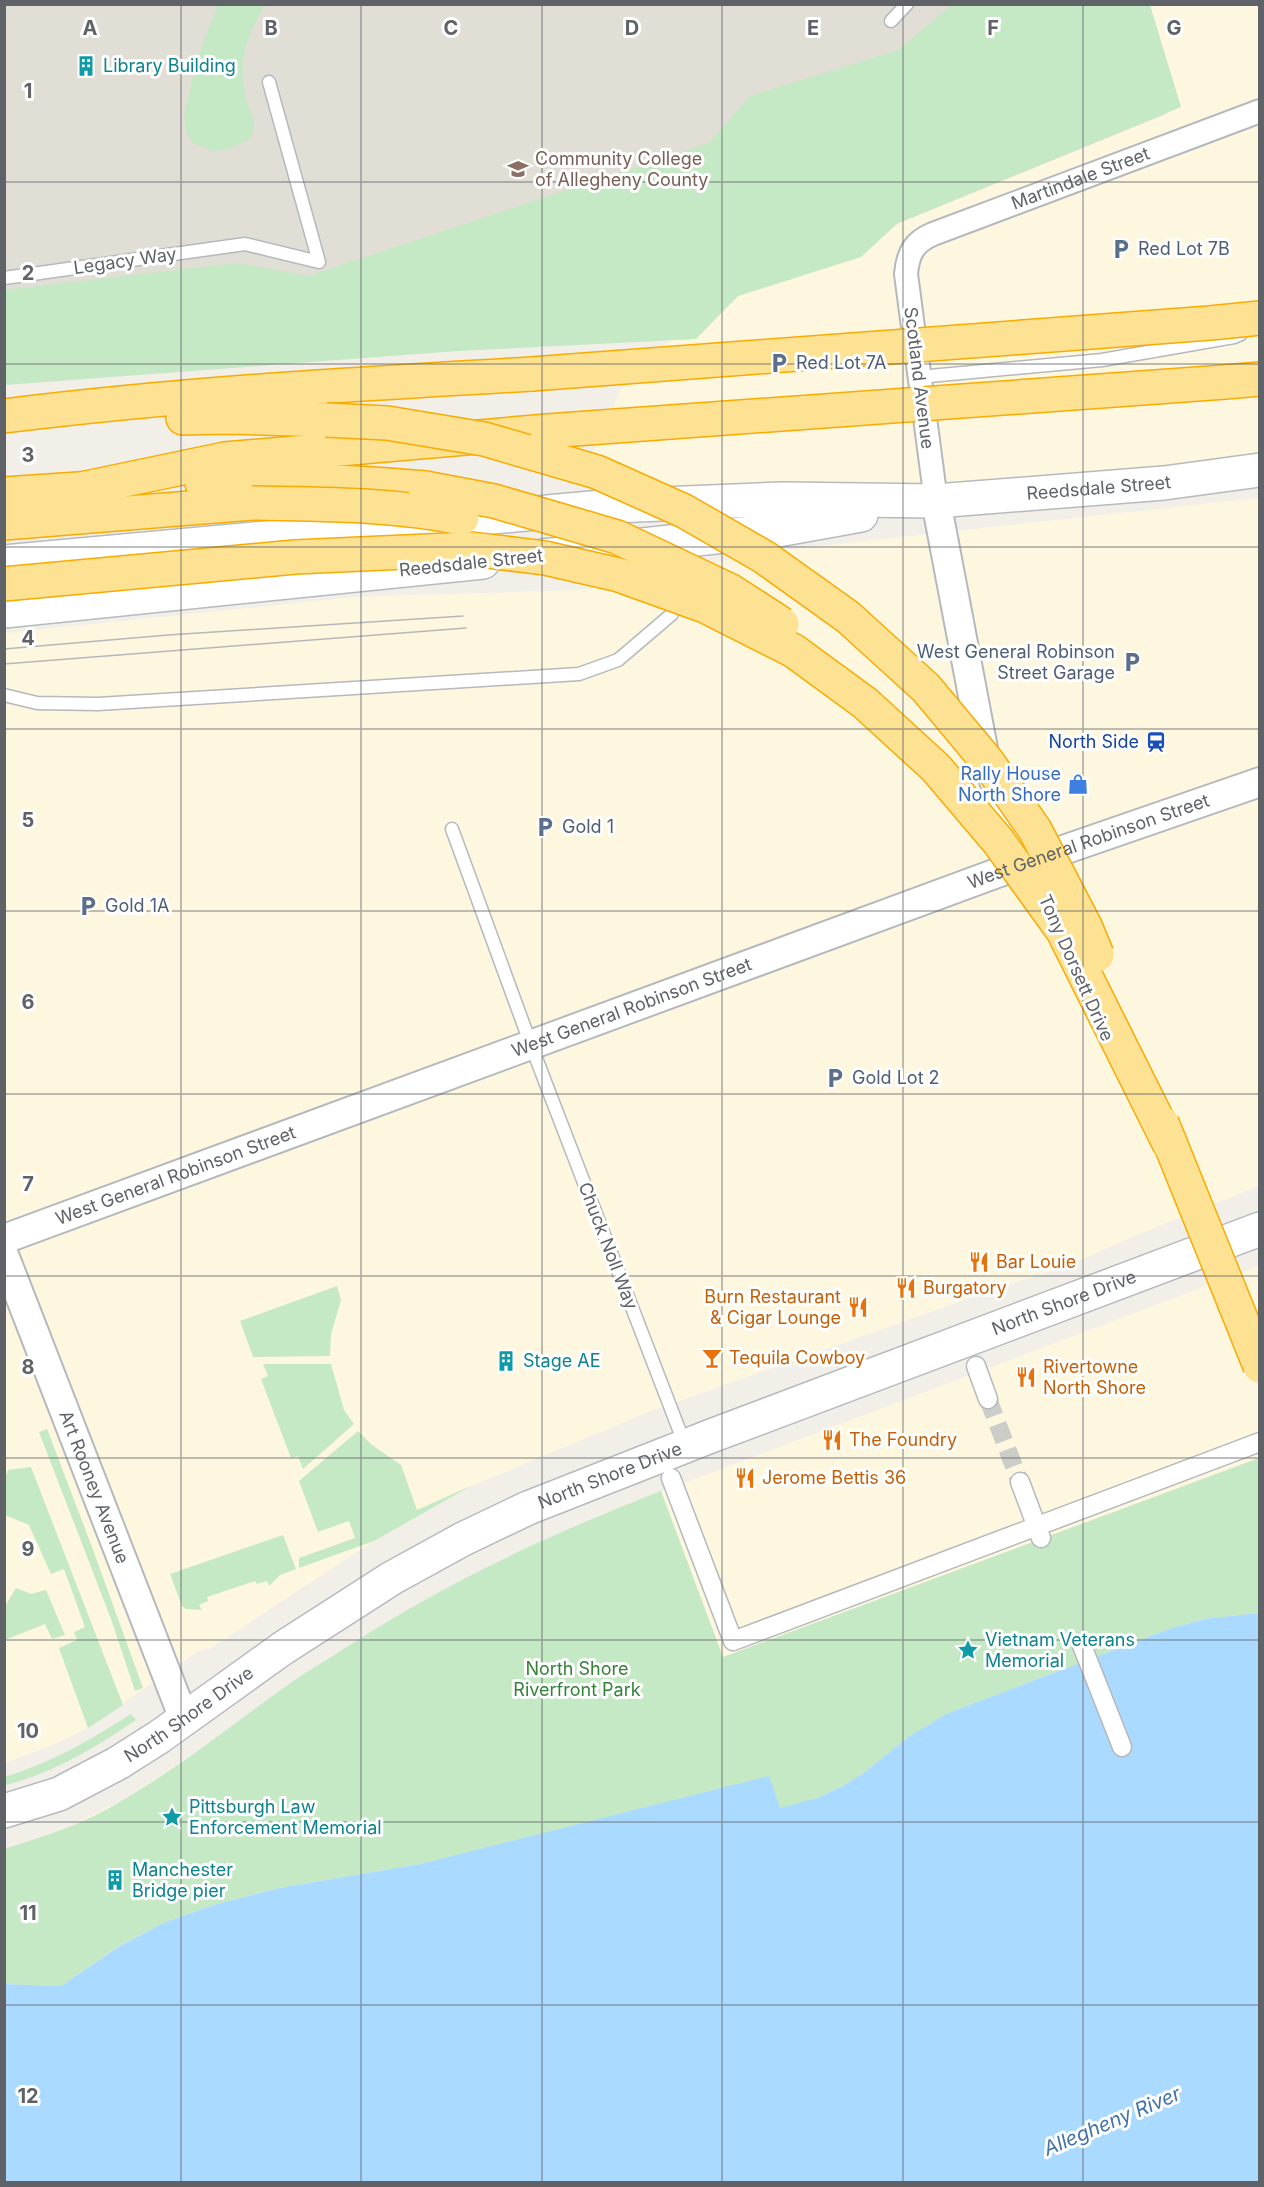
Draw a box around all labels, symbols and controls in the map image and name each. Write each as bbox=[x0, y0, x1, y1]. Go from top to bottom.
text: A bbox=[83, 16, 98, 40]
text: B bbox=[264, 16, 278, 40]
text: C bbox=[444, 16, 458, 40]
text: D bbox=[625, 16, 639, 40]
text: E bbox=[807, 16, 819, 40]
text: F bbox=[987, 16, 999, 40]
text: G bbox=[1166, 16, 1182, 40]
building icon: Library Building bbox=[74, 54, 98, 78]
place label: Library Building bbox=[103, 55, 236, 76]
text: 1 bbox=[24, 79, 32, 103]
street label: Martindale Street bbox=[1008, 142, 1153, 214]
place label: Community College of Allegheny County bbox=[535, 148, 708, 190]
school or university icon: Community College of Allegheny County bbox=[506, 157, 530, 181]
parking icon: Red Lot 7B bbox=[1109, 237, 1133, 261]
place label: Red Lot 7B bbox=[1138, 238, 1230, 259]
street label: Legacy Way bbox=[72, 243, 178, 278]
text: 2 bbox=[22, 261, 34, 285]
street label: Scotland Avenue bbox=[900, 306, 939, 450]
parking icon: Red Lot 7A bbox=[767, 351, 791, 375]
place label: Red Lot 7A bbox=[796, 352, 886, 373]
text: 3 bbox=[22, 443, 34, 467]
street label: Reedsdale Street bbox=[1026, 471, 1172, 504]
street label: Reedsdale Street bbox=[398, 544, 544, 581]
text: 4 bbox=[21, 626, 35, 650]
place label: West General Robinson Street Garage bbox=[917, 641, 1115, 683]
parking icon: West General Robinson Street Garage bbox=[1120, 650, 1144, 674]
station icon: North Side bbox=[1144, 730, 1168, 754]
place label: North Side bbox=[1049, 731, 1139, 752]
place label: Rally House North Shore bbox=[958, 763, 1061, 805]
shop icon: Rally House North Shore bbox=[1066, 772, 1090, 796]
street label: West General Robinson Street bbox=[965, 789, 1212, 893]
text: 5 bbox=[22, 808, 34, 832]
parking icon: Gold 1 bbox=[533, 815, 557, 839]
place label: Gold 1 bbox=[562, 816, 614, 837]
street label: Tony Dorsett Drive bbox=[1035, 891, 1118, 1044]
parking icon: Gold 1A bbox=[76, 894, 100, 918]
place label: Gold 1A bbox=[105, 895, 169, 916]
street label: West General Robinson Street bbox=[509, 953, 755, 1061]
text: 6 bbox=[22, 990, 35, 1014]
parking icon: Gold Lot 2 bbox=[823, 1066, 847, 1090]
place label: Gold Lot 2 bbox=[852, 1067, 940, 1088]
street label: West General Robinson Street bbox=[53, 1121, 299, 1229]
text: 7 bbox=[22, 1172, 34, 1196]
street label: Chuck Noll Way bbox=[575, 1179, 642, 1312]
restaurant icon: Bar Louie bbox=[967, 1250, 991, 1274]
place label: Bar Louie bbox=[996, 1251, 1076, 1272]
street label: North Shore Drive bbox=[989, 1266, 1139, 1339]
restaurant icon: Burgatory bbox=[894, 1276, 918, 1300]
place label: Burgatory bbox=[923, 1277, 1007, 1298]
place label: Burn Restaurant & Cigar Lounge bbox=[704, 1286, 841, 1328]
restaurant icon: Burn Restaurant & Cigar Lounge bbox=[846, 1295, 870, 1319]
bar icon: Tequila Cowboy bbox=[700, 1346, 724, 1370]
place label: Tequila Cowboy bbox=[729, 1347, 865, 1368]
building icon: Stage AE bbox=[494, 1349, 518, 1373]
place label: Stage AE bbox=[523, 1350, 600, 1371]
text: 8 bbox=[21, 1355, 35, 1379]
place label: Rivertowne North Shore bbox=[1043, 1356, 1146, 1398]
restaurant icon: Rivertowne North Shore bbox=[1014, 1365, 1038, 1389]
street label: Art Rooney Avenue bbox=[55, 1407, 134, 1567]
restaurant icon: The Foundry bbox=[820, 1428, 844, 1452]
place label: The Foundry bbox=[849, 1429, 957, 1450]
street label: North Shore Drive bbox=[535, 1438, 685, 1513]
restaurant icon: Jerome Bettis 36 bbox=[733, 1466, 757, 1490]
place label: Jerome Bettis 36 bbox=[762, 1467, 906, 1488]
text: 9 bbox=[22, 1537, 35, 1561]
place label: Vietnam Veterans Memorial bbox=[985, 1629, 1135, 1671]
place icon: Vietnam Veterans Memorial bbox=[956, 1638, 980, 1662]
park label: North Shore Riverfront Park bbox=[513, 1658, 641, 1700]
street label: North Shore Drive bbox=[120, 1662, 257, 1766]
text: 10 bbox=[17, 1719, 39, 1743]
place label: Pittsburgh Law Enforcement Memorial bbox=[189, 1796, 382, 1838]
place icon: Pittsburgh Law Enforcement Memorial bbox=[160, 1805, 184, 1829]
place label: Manchester Bridge pier bbox=[132, 1859, 233, 1901]
building icon: Manchester Bridge pier bbox=[103, 1868, 127, 1892]
text: 11 bbox=[19, 1901, 37, 1925]
water label: Allegheny River bbox=[1039, 2081, 1185, 2161]
text: 12 bbox=[17, 2084, 39, 2108]

